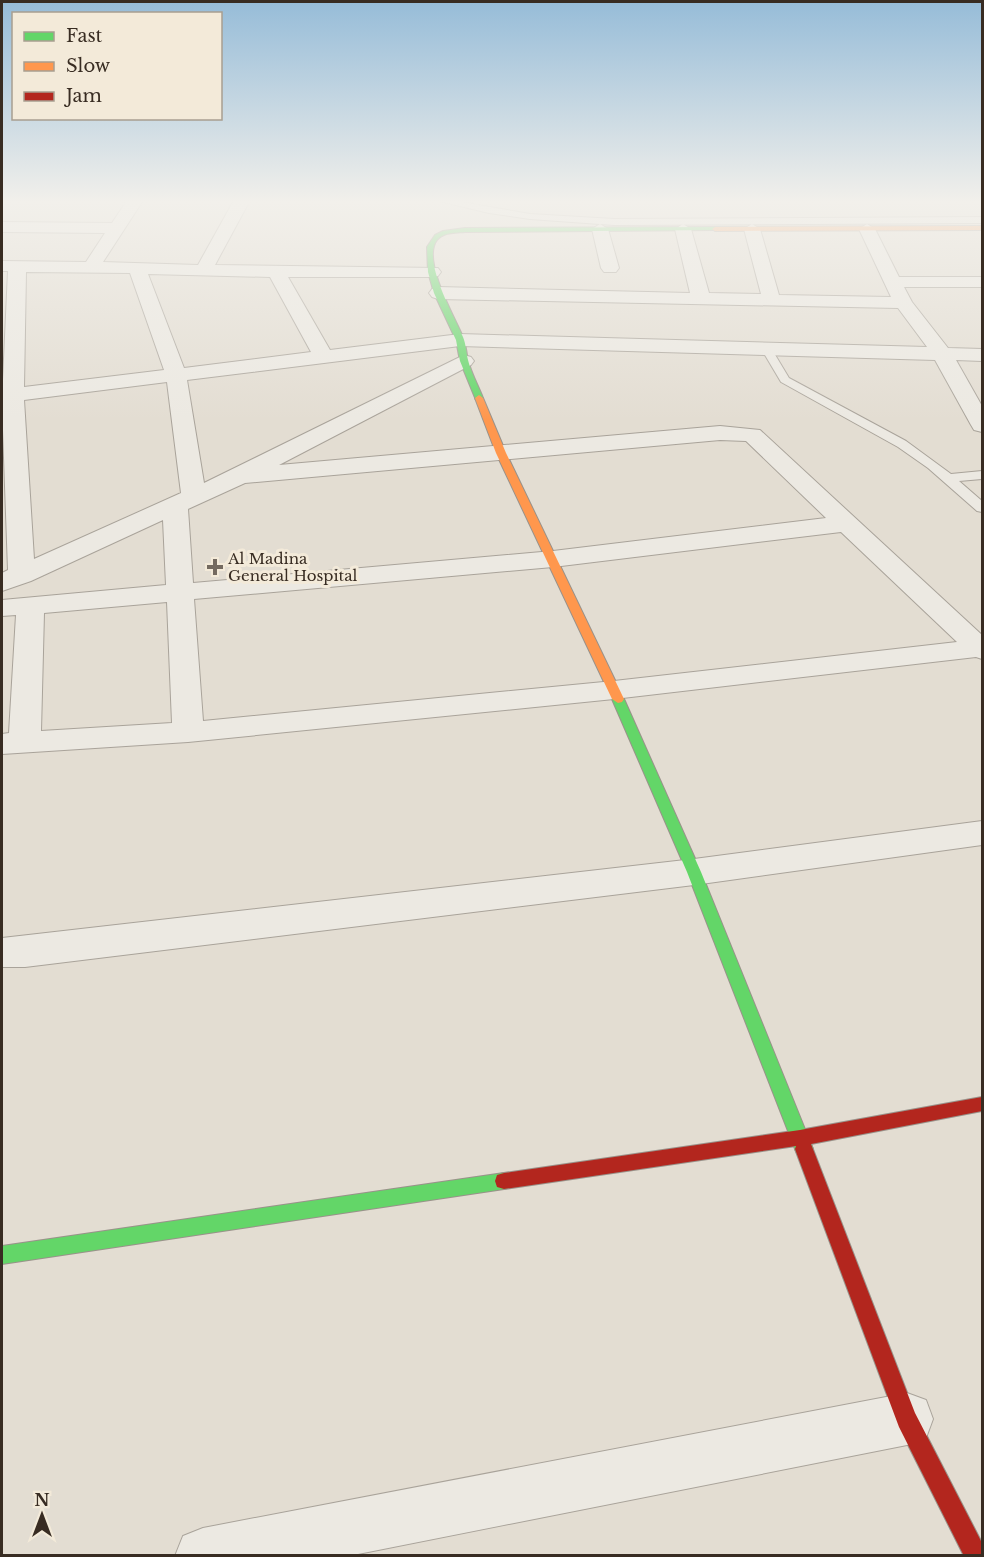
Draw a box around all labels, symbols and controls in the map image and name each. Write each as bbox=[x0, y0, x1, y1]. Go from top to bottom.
legend bbox=[12, 12, 222, 120]
text: Fast bbox=[66, 25, 103, 47]
text: Slow bbox=[66, 55, 111, 77]
text: Jam bbox=[64, 85, 102, 107]
place label: Al Madina General Hospital bbox=[227, 549, 358, 585]
marker: Al Madina General Hospital bbox=[206, 558, 224, 576]
north arrow bbox=[12, 1485, 72, 1545]
text: N bbox=[34, 1490, 50, 1510]

